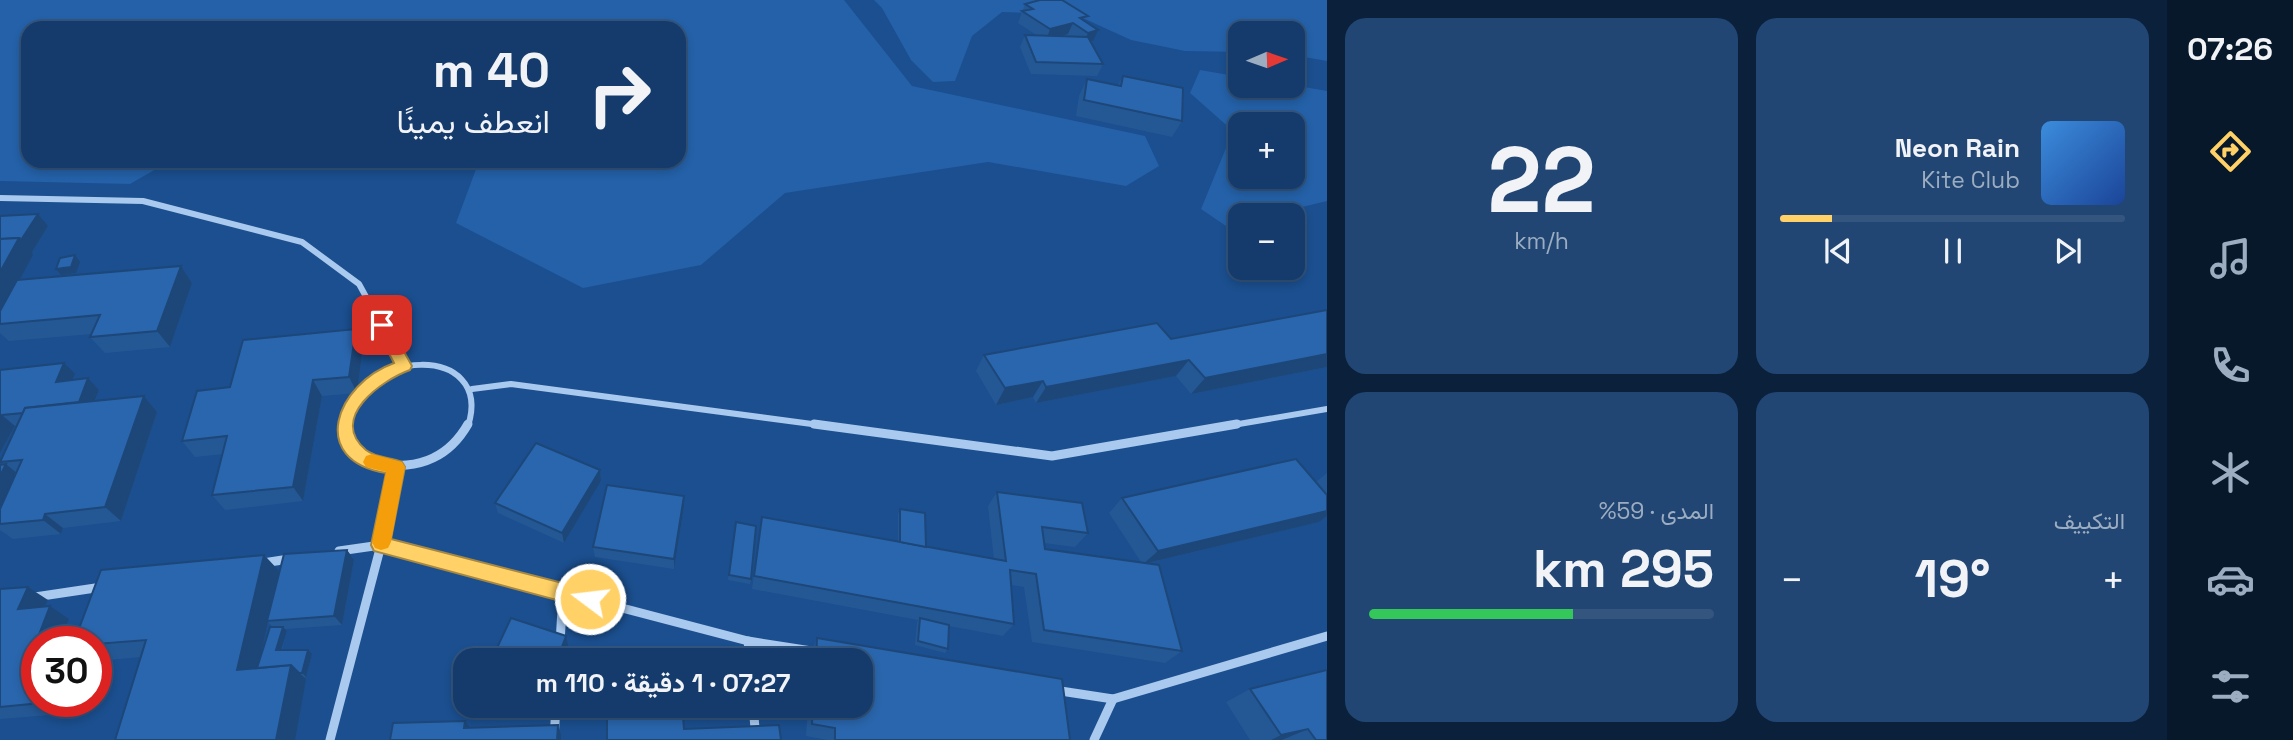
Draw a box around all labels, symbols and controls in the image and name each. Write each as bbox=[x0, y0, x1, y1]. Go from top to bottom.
north arrow bbox=[1228, 21, 1306, 98]
map controls bbox=[1228, 21, 1305, 280]
text: 07:26 bbox=[2187, 29, 2273, 69]
text: 40 m bbox=[433, 39, 550, 101]
icon: right bbox=[574, 49, 665, 140]
text: انعطف يمينًا bbox=[397, 102, 550, 142]
button: + bbox=[1228, 112, 1305, 189]
text: 22 bbox=[1487, 122, 1596, 239]
icon: directions bbox=[2206, 127, 2255, 176]
text: Neon Rain bbox=[1895, 131, 2020, 165]
text: Kite Club bbox=[1921, 165, 2020, 195]
button: − bbox=[1228, 203, 1305, 280]
text: km/h bbox=[1514, 226, 1569, 256]
icon: previous bbox=[1819, 232, 1857, 270]
icon: pause bbox=[1934, 232, 1972, 270]
icon: next bbox=[2049, 232, 2087, 270]
icon: music bbox=[2206, 234, 2255, 283]
pin bbox=[352, 295, 412, 355]
icon: arrive bbox=[363, 306, 401, 344]
icon: phone bbox=[2206, 341, 2255, 390]
icon: climate bbox=[2206, 448, 2255, 497]
text: المدى · 59% bbox=[1599, 496, 1714, 526]
text: التكييف bbox=[2054, 506, 2125, 536]
text: 295 km bbox=[1533, 536, 1714, 602]
text: 19° bbox=[1914, 546, 1991, 612]
icon: car bbox=[2206, 555, 2255, 604]
text: − bbox=[1780, 556, 1804, 604]
text: + bbox=[2101, 556, 2125, 604]
position arrow bbox=[553, 562, 627, 636]
speed limit sign: 30 bbox=[21, 626, 112, 717]
icon: filters bbox=[2206, 662, 2255, 711]
text: 07:27 · 1 دقيقة · 110 m bbox=[536, 666, 790, 700]

